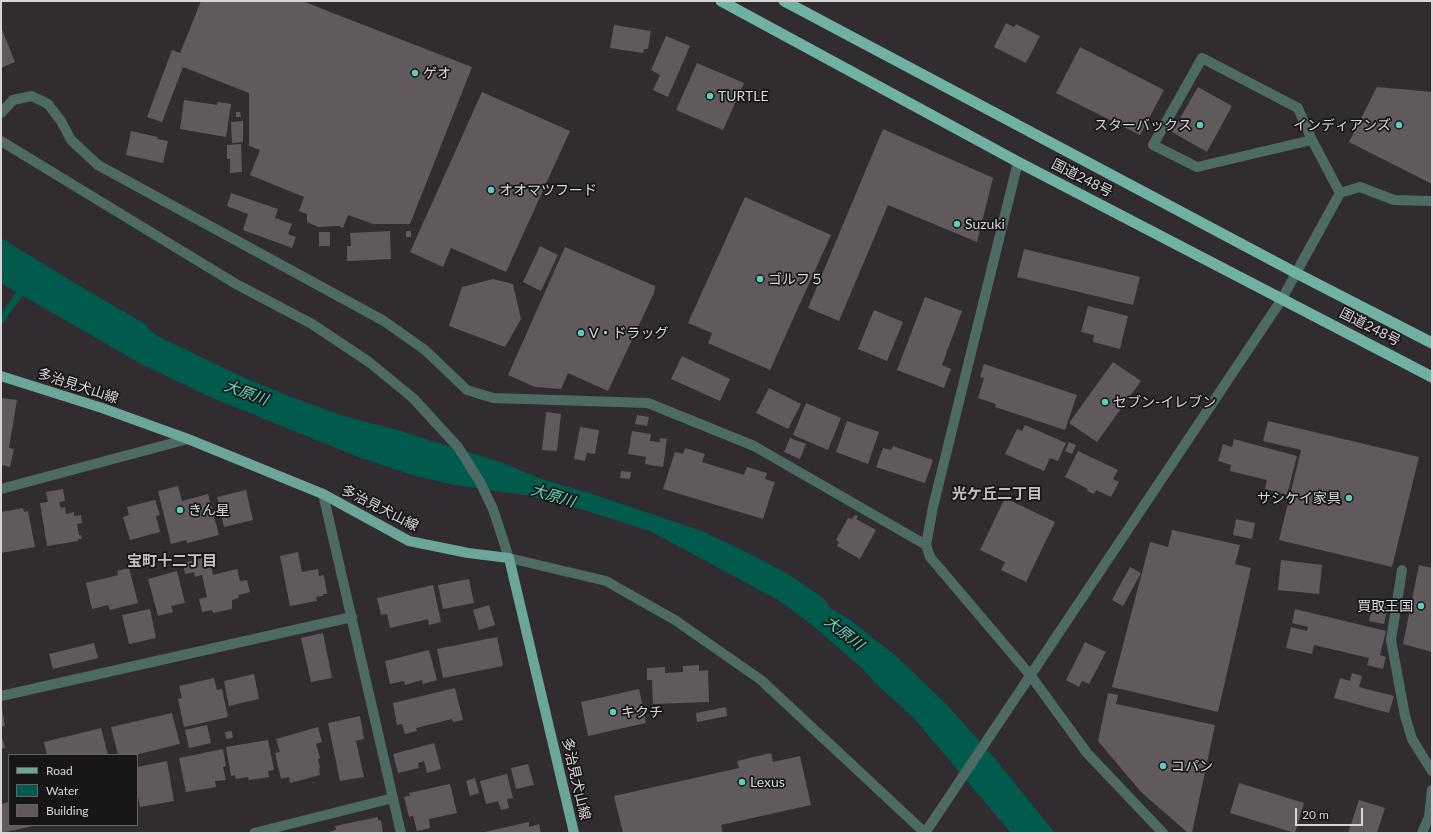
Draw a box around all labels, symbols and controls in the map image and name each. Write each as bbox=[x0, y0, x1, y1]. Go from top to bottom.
place label: ゲオ bbox=[423, 65, 451, 81]
marker: ゲオ bbox=[410, 68, 420, 78]
place label: TURTLE bbox=[718, 88, 769, 104]
marker: TURTLE bbox=[705, 91, 715, 101]
place label: スターバックス bbox=[1094, 117, 1192, 133]
place label: インディアンズ bbox=[1293, 117, 1391, 133]
marker: スターバックス bbox=[1195, 120, 1205, 130]
marker: インディアンズ bbox=[1394, 120, 1404, 130]
street label: 国道248号 bbox=[1049, 155, 1115, 201]
place label: オオマツフード bbox=[499, 182, 597, 198]
marker: オオマツフード bbox=[486, 185, 496, 195]
place label: Suzuki bbox=[965, 216, 1005, 232]
marker: Suzuki bbox=[952, 219, 962, 229]
place label: ゴルフ５ bbox=[768, 271, 824, 287]
marker: ゴルフ５ bbox=[755, 274, 765, 284]
street label: 国道248号 bbox=[1337, 304, 1403, 350]
place label: V・ドラッグ bbox=[589, 325, 668, 341]
marker: V・ドラッグ bbox=[576, 328, 586, 338]
street label: 多治見犬山線 bbox=[35, 365, 121, 407]
water label: 大原川 bbox=[222, 377, 270, 409]
place label: セブン-イレブン bbox=[1113, 394, 1216, 410]
marker: セブン-イレブン bbox=[1100, 397, 1110, 407]
street label: 多治見犬山線 bbox=[339, 481, 421, 535]
water label: 大原川 bbox=[529, 481, 577, 511]
district label: 光ケ丘二丁目 bbox=[952, 485, 1042, 503]
place label: サシケイ家具 bbox=[1257, 490, 1341, 506]
marker: サシケイ家具 bbox=[1344, 493, 1354, 503]
place label: きん星 bbox=[188, 502, 230, 518]
marker: きん星 bbox=[175, 505, 185, 515]
district label: 宝町十二丁目 bbox=[127, 552, 217, 570]
place label: 買取王国 bbox=[1357, 598, 1413, 614]
marker: 買取王国 bbox=[1416, 601, 1426, 611]
water label: 大原川 bbox=[821, 612, 867, 654]
place label: キクチ bbox=[621, 704, 663, 720]
marker: キクチ bbox=[608, 707, 618, 717]
street label: 多治見犬山線 bbox=[558, 736, 594, 822]
legend bbox=[8, 754, 138, 826]
place label: コパン bbox=[1171, 758, 1213, 774]
marker: コパン bbox=[1158, 761, 1168, 771]
text: Road bbox=[46, 763, 73, 778]
place label: Lexus bbox=[750, 774, 785, 790]
marker: Lexus bbox=[737, 777, 747, 787]
text: Water bbox=[46, 783, 79, 798]
scale bar bbox=[1297, 800, 1365, 826]
text: Building bbox=[46, 803, 89, 818]
text: 20 m bbox=[1302, 807, 1329, 822]

